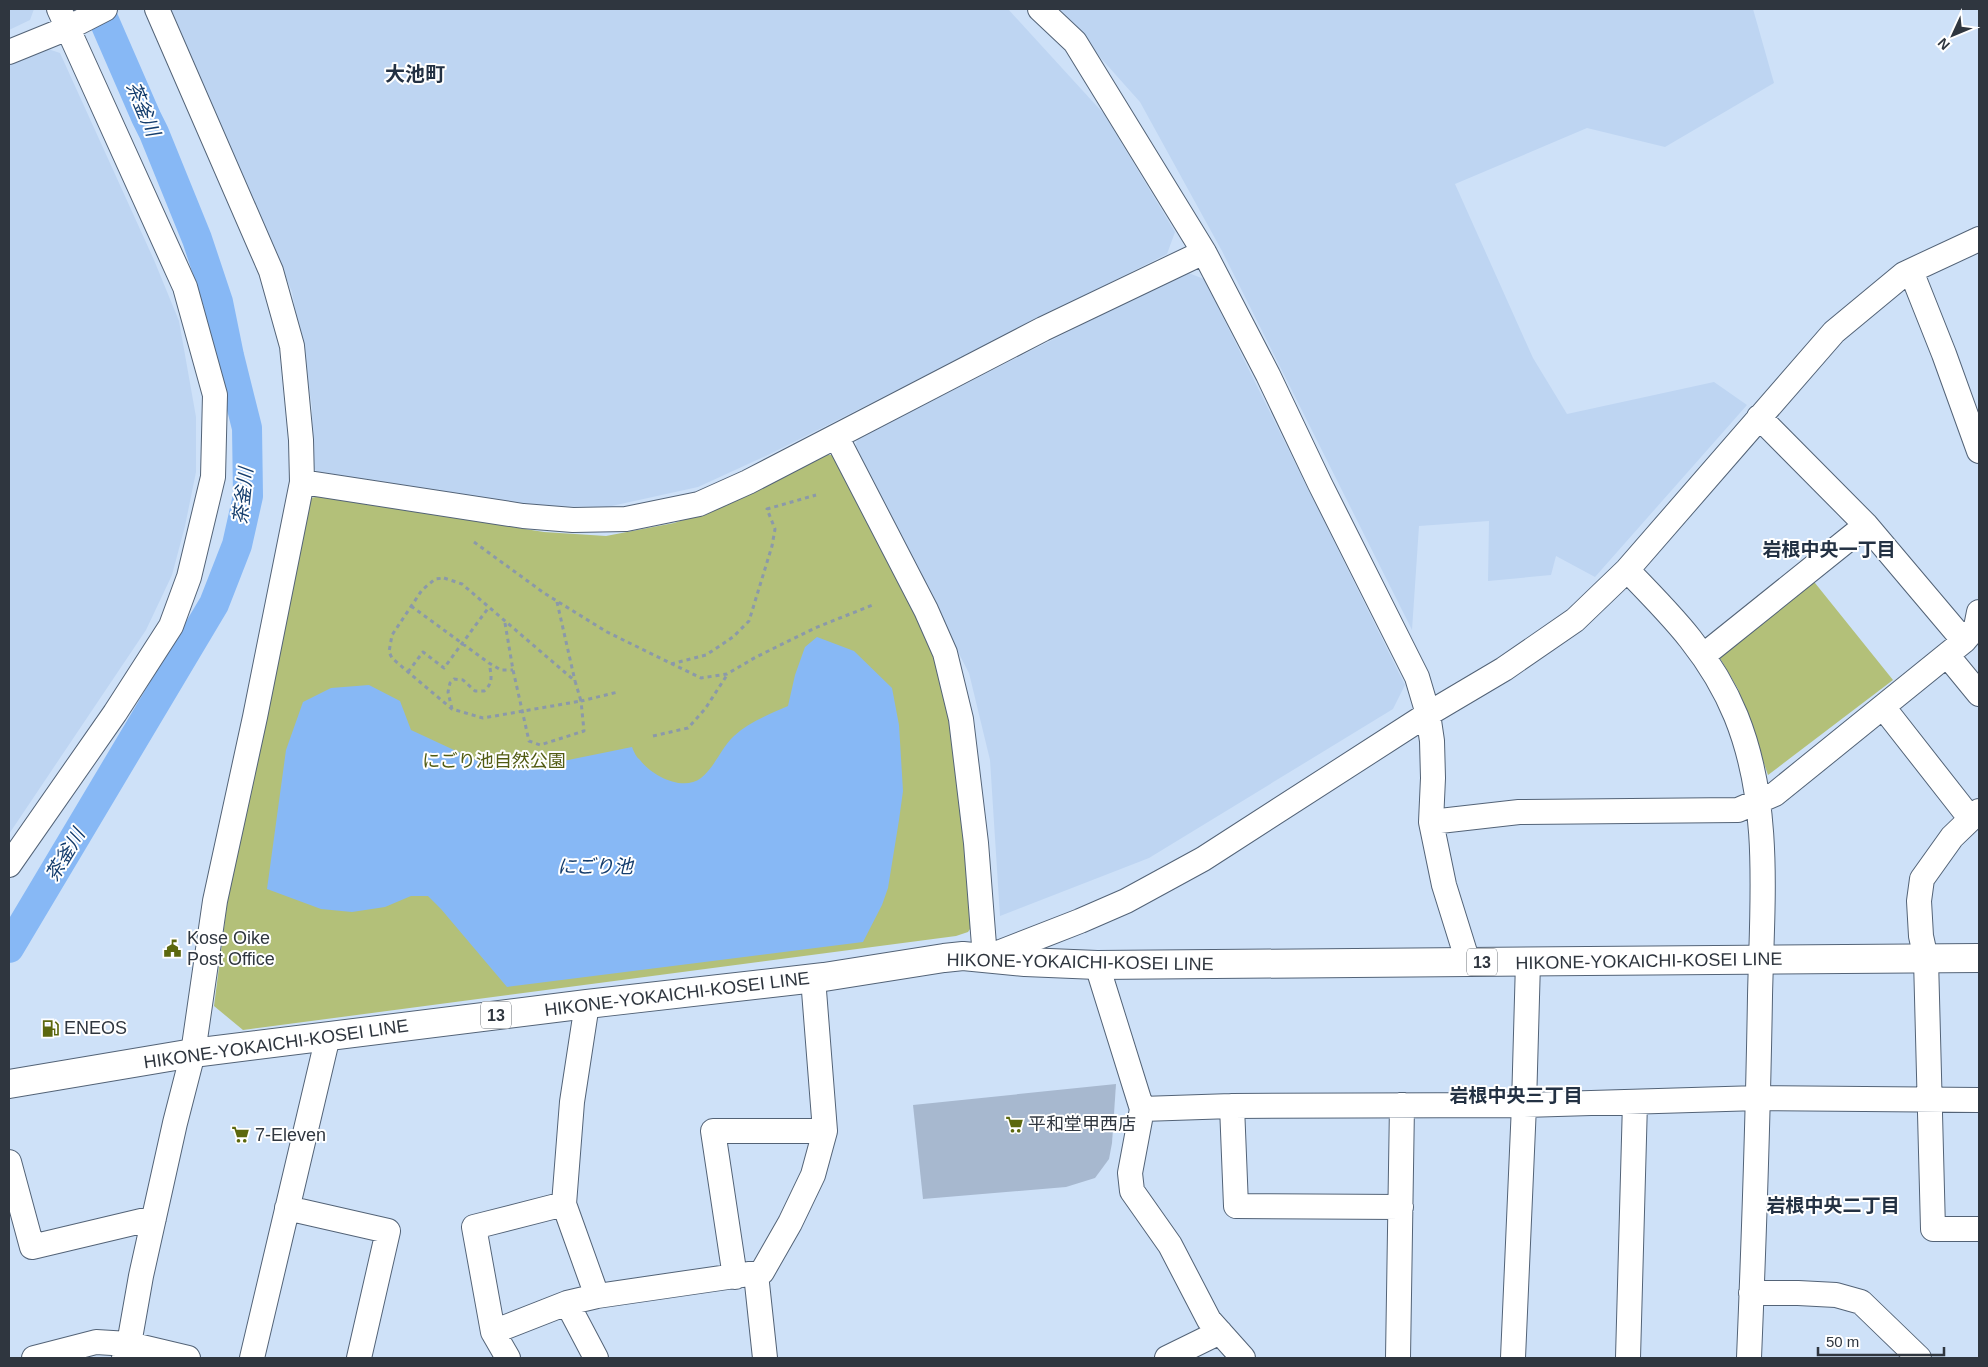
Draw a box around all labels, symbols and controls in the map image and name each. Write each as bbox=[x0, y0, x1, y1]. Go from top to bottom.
north arrow bbox=[1928, 10, 1978, 60]
text: N bbox=[1934, 35, 1953, 53]
district label: 大池町 bbox=[385, 63, 445, 85]
water label: 茶釜川 bbox=[122, 79, 165, 141]
water label: 茶釜川 bbox=[230, 465, 257, 525]
district label: 岩根中央一丁目 bbox=[1762, 539, 1896, 560]
park label: にごり池自然公園 bbox=[422, 751, 566, 771]
water label: 茶釜川 bbox=[41, 823, 90, 885]
water label: にごり池 bbox=[557, 856, 635, 877]
place label: Kose Oike Post Office bbox=[187, 928, 275, 969]
public building icon: Kose Oike Post Office bbox=[163, 938, 183, 958]
road number: 13 bbox=[1467, 949, 1497, 976]
street label: HIKONE-YOKAICHI-KOSEI LINE bbox=[1515, 949, 1783, 973]
street label: HIKONE-YOKAICHI-KOSEI LINE bbox=[946, 950, 1214, 974]
street label: HIKONE-YOKAICHI-KOSEI LINE bbox=[543, 968, 811, 1020]
road number: 13 bbox=[481, 1002, 511, 1028]
street label: HIKONE-YOKAICHI-KOSEI LINE bbox=[142, 1016, 410, 1072]
fuel station icon: ENEOS bbox=[40, 1018, 60, 1038]
place label: ENEOS bbox=[64, 1018, 127, 1038]
district label: 岩根中央三丁目 bbox=[1449, 1085, 1583, 1106]
supermarket icon: 平和堂甲西店 bbox=[1004, 1114, 1024, 1134]
place label: 平和堂甲西店 bbox=[1028, 1114, 1136, 1134]
supermarket icon: 7-Eleven bbox=[231, 1125, 251, 1145]
place label: 7-Eleven bbox=[255, 1125, 326, 1145]
district label: 岩根中央二丁目 bbox=[1766, 1195, 1900, 1216]
scale bar bbox=[1818, 1324, 1944, 1356]
text: 50 m bbox=[1826, 1333, 1859, 1350]

